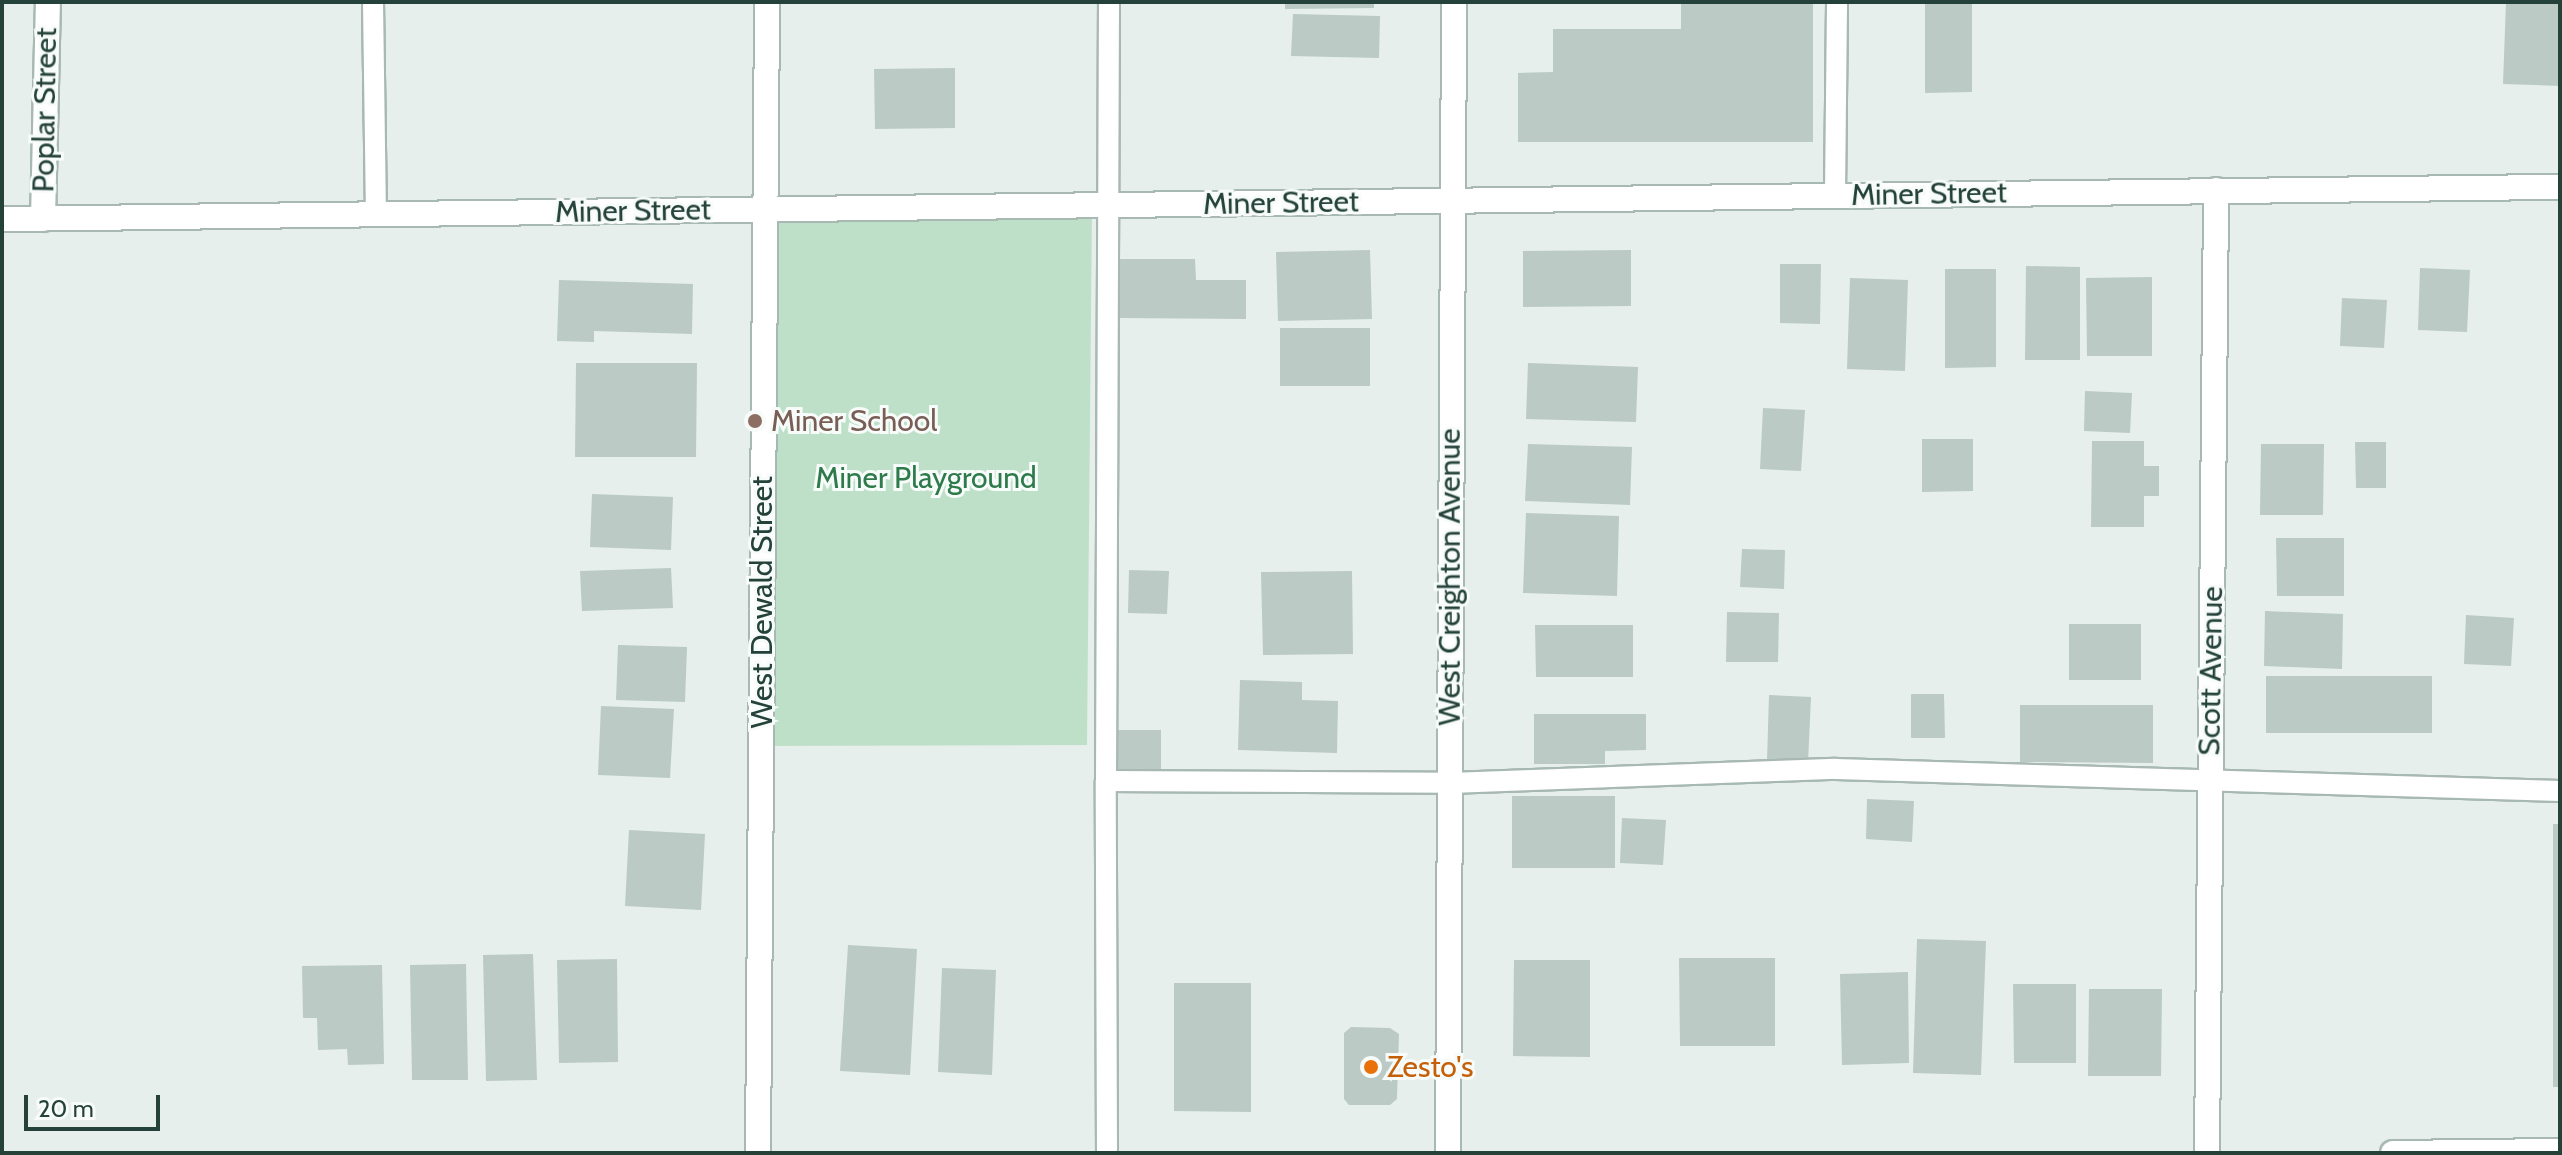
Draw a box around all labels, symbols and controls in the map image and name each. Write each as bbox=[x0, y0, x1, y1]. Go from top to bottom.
street label: Poplar Street bbox=[26, 27, 64, 193]
street label: Miner Street bbox=[1851, 175, 2007, 213]
street label: Miner Street bbox=[1203, 184, 1359, 222]
street label: Miner Street bbox=[555, 192, 711, 230]
place label: Miner School bbox=[771, 403, 937, 439]
marker: Miner School bbox=[746, 412, 764, 430]
street label: West Creighton Avenue bbox=[1432, 428, 1468, 726]
park label: Miner Playground bbox=[815, 460, 1037, 496]
street label: West Dewald Street bbox=[744, 476, 780, 728]
street label: Scott Avenue bbox=[2192, 586, 2230, 756]
place label: Zesto's bbox=[1387, 1049, 1473, 1085]
marker: Zesto's bbox=[1362, 1058, 1380, 1076]
scale bar bbox=[28, 1079, 164, 1129]
text: 20 m bbox=[38, 1094, 94, 1123]

